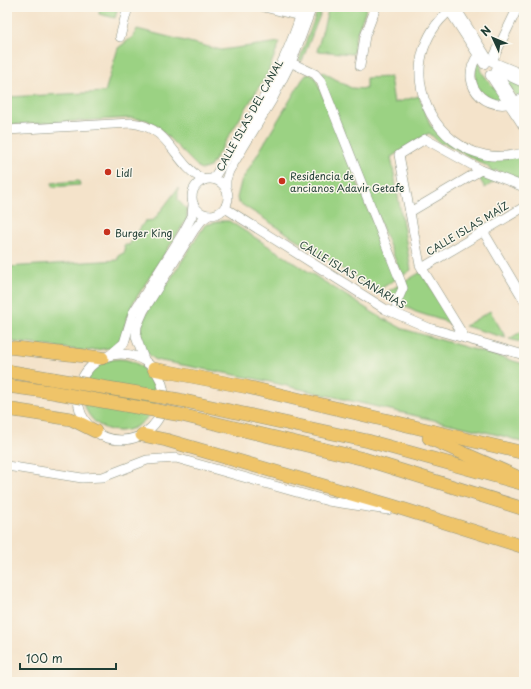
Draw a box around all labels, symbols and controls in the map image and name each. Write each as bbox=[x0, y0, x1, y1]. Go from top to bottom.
north arrow bbox=[473, 18, 513, 58]
text: N bbox=[476, 21, 495, 40]
street label: CALLE ISLAS DEL CANAL bbox=[212, 56, 286, 174]
place label: Lidl bbox=[116, 165, 133, 180]
marker: Lidl bbox=[103, 167, 113, 177]
place label: Residencia de ancianos Adavir Getafe bbox=[290, 168, 404, 195]
marker: Residencia de ancianos Adavir Getafe bbox=[277, 176, 287, 186]
street label: CALLE ISLAS MAÍZ bbox=[423, 197, 511, 259]
place label: Burger King bbox=[115, 225, 173, 240]
marker: Burger King bbox=[102, 227, 112, 237]
street label: CALLE ISLAS CANARIAS bbox=[297, 236, 409, 312]
scale bar bbox=[20, 645, 116, 671]
text: 100 m bbox=[26, 649, 63, 667]

